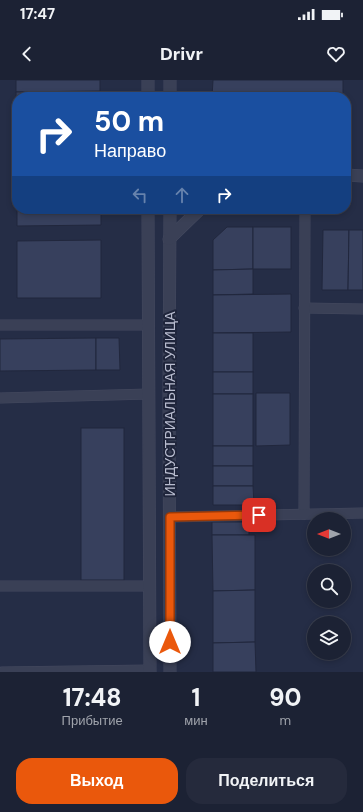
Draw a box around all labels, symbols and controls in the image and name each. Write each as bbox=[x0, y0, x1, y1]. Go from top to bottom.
text: 17:47 bbox=[20, 4, 55, 24]
text: Drivr bbox=[160, 42, 203, 66]
icon: back bbox=[16, 43, 38, 65]
icon: heart bbox=[325, 43, 347, 65]
text: 50 m bbox=[94, 103, 164, 140]
icon: right bbox=[28, 108, 80, 160]
text: Направо bbox=[94, 139, 166, 163]
icon: left bbox=[129, 184, 151, 206]
icon: ahead bbox=[171, 184, 193, 206]
icon: right bbox=[213, 184, 235, 206]
street label: ИНДУСТРИАЛЬНАЯ УЛИЦА bbox=[161, 311, 179, 496]
pin bbox=[242, 498, 276, 532]
icon: arrive bbox=[248, 504, 270, 526]
north arrow bbox=[307, 512, 351, 556]
map controls bbox=[307, 512, 351, 660]
button: search bbox=[307, 564, 351, 608]
button: layers bbox=[307, 616, 351, 660]
position arrow bbox=[149, 621, 191, 663]
text: 17:48 bbox=[63, 682, 122, 713]
text: 1 bbox=[192, 682, 200, 713]
text: 90 bbox=[269, 682, 301, 713]
text: Прибытие bbox=[62, 712, 123, 729]
text: мин bbox=[184, 712, 208, 729]
text: m bbox=[280, 712, 291, 729]
button: Выход bbox=[16, 758, 178, 804]
button: Поделиться bbox=[186, 758, 347, 804]

